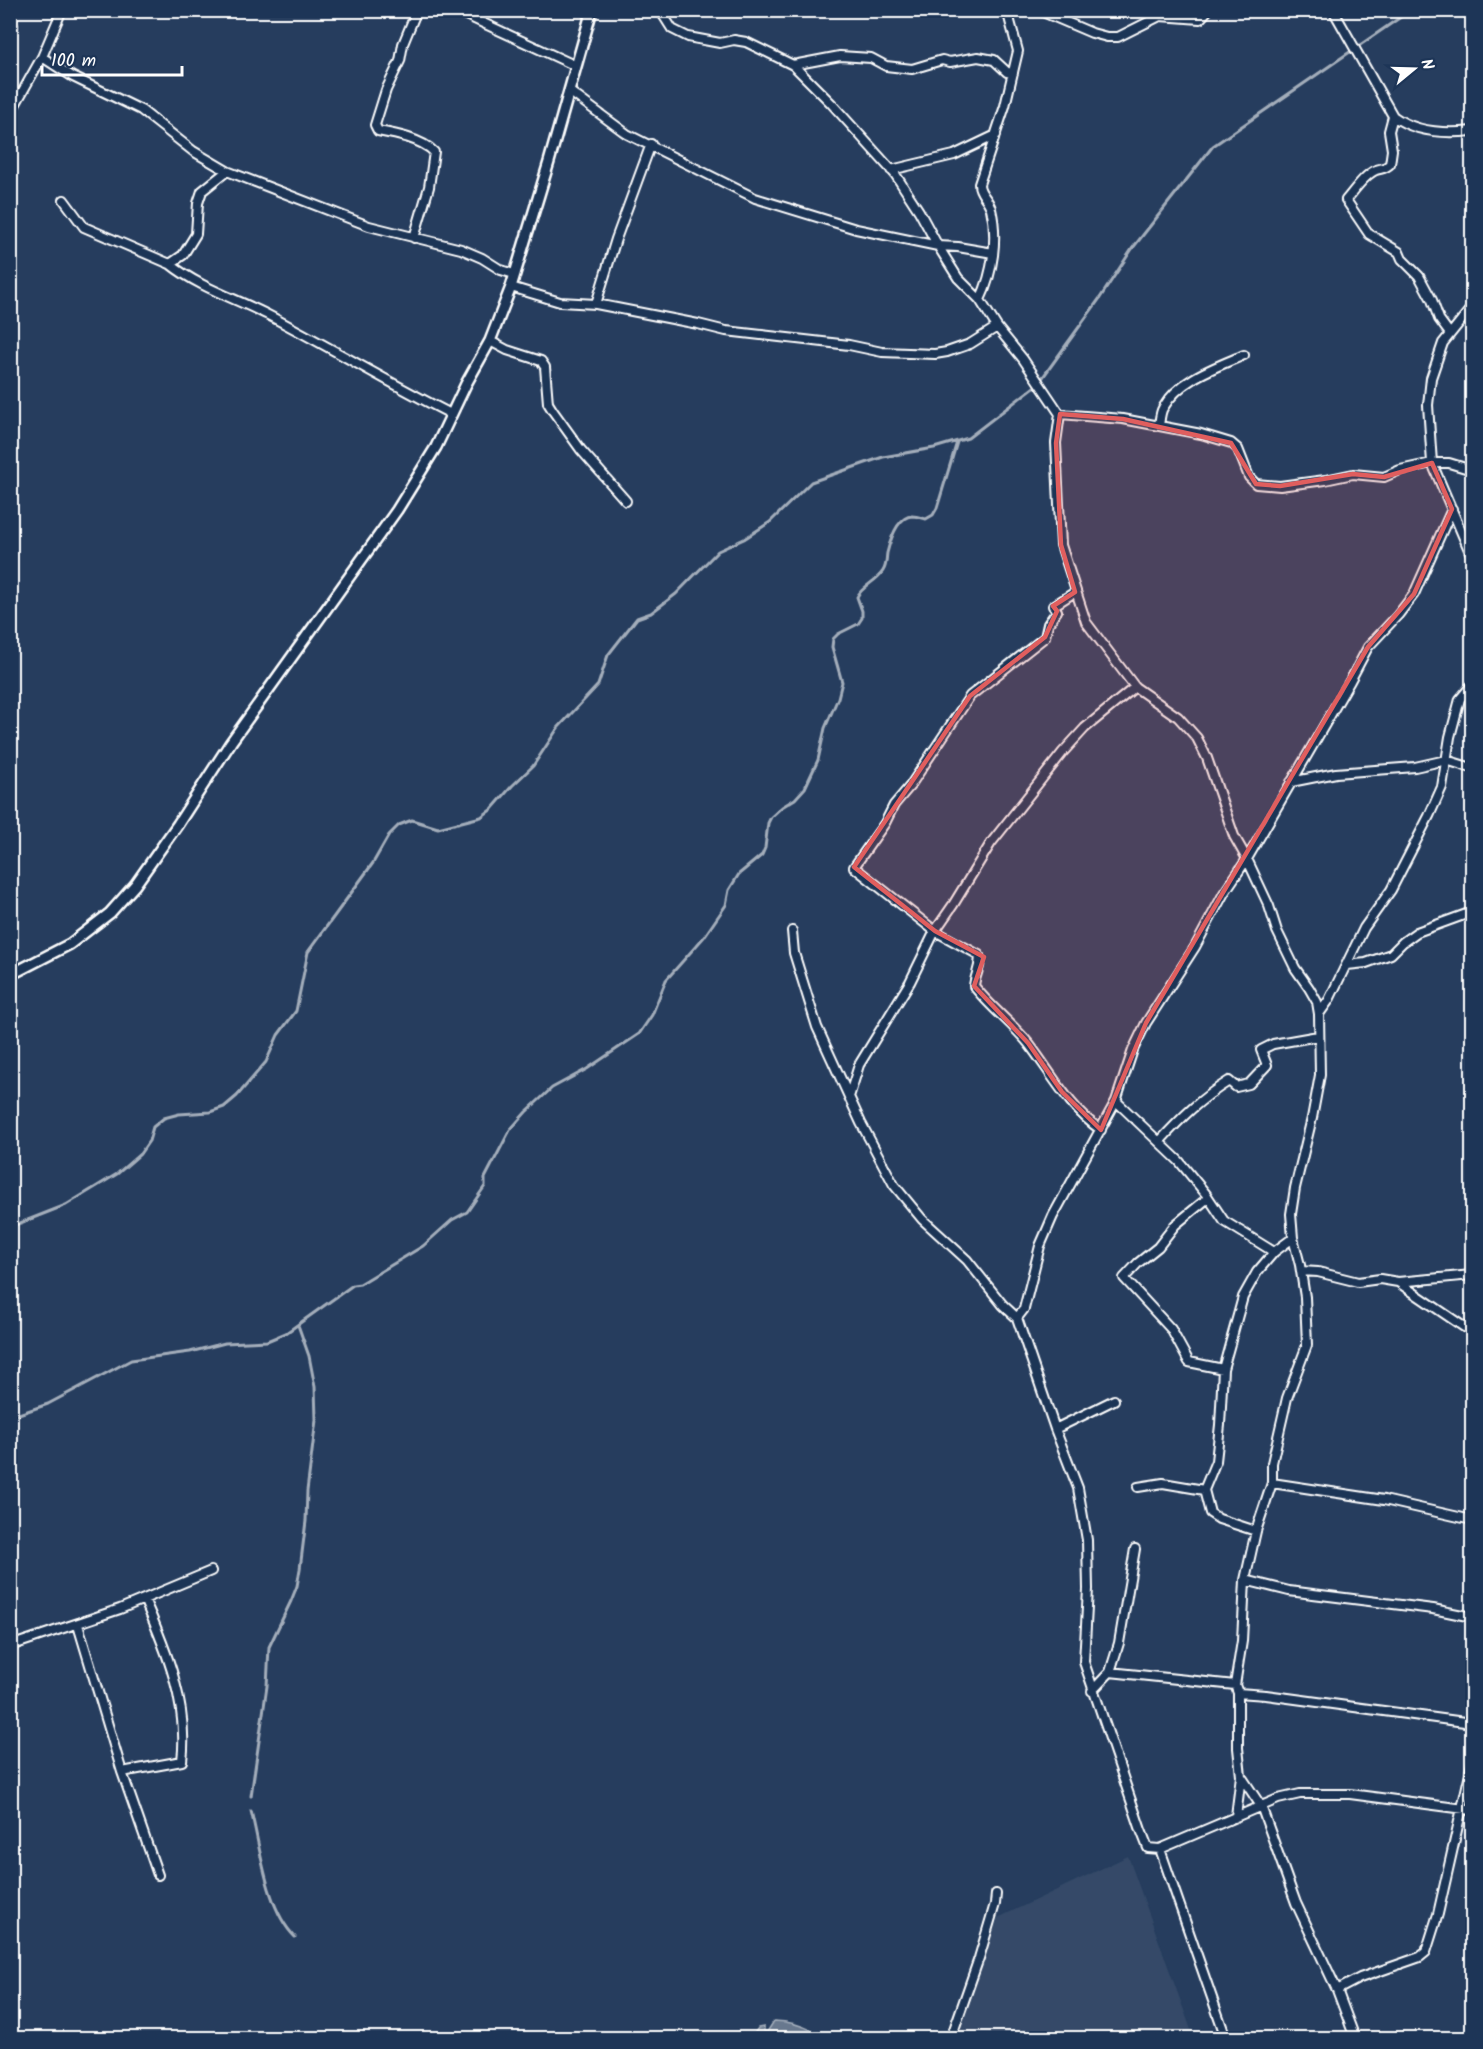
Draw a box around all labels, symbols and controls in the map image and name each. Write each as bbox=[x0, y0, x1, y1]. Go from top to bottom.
scale bar bbox=[42, 39, 182, 77]
north arrow bbox=[1384, 39, 1444, 99]
text: 100 m bbox=[51, 47, 96, 76]
text: N bbox=[1413, 56, 1440, 73]

